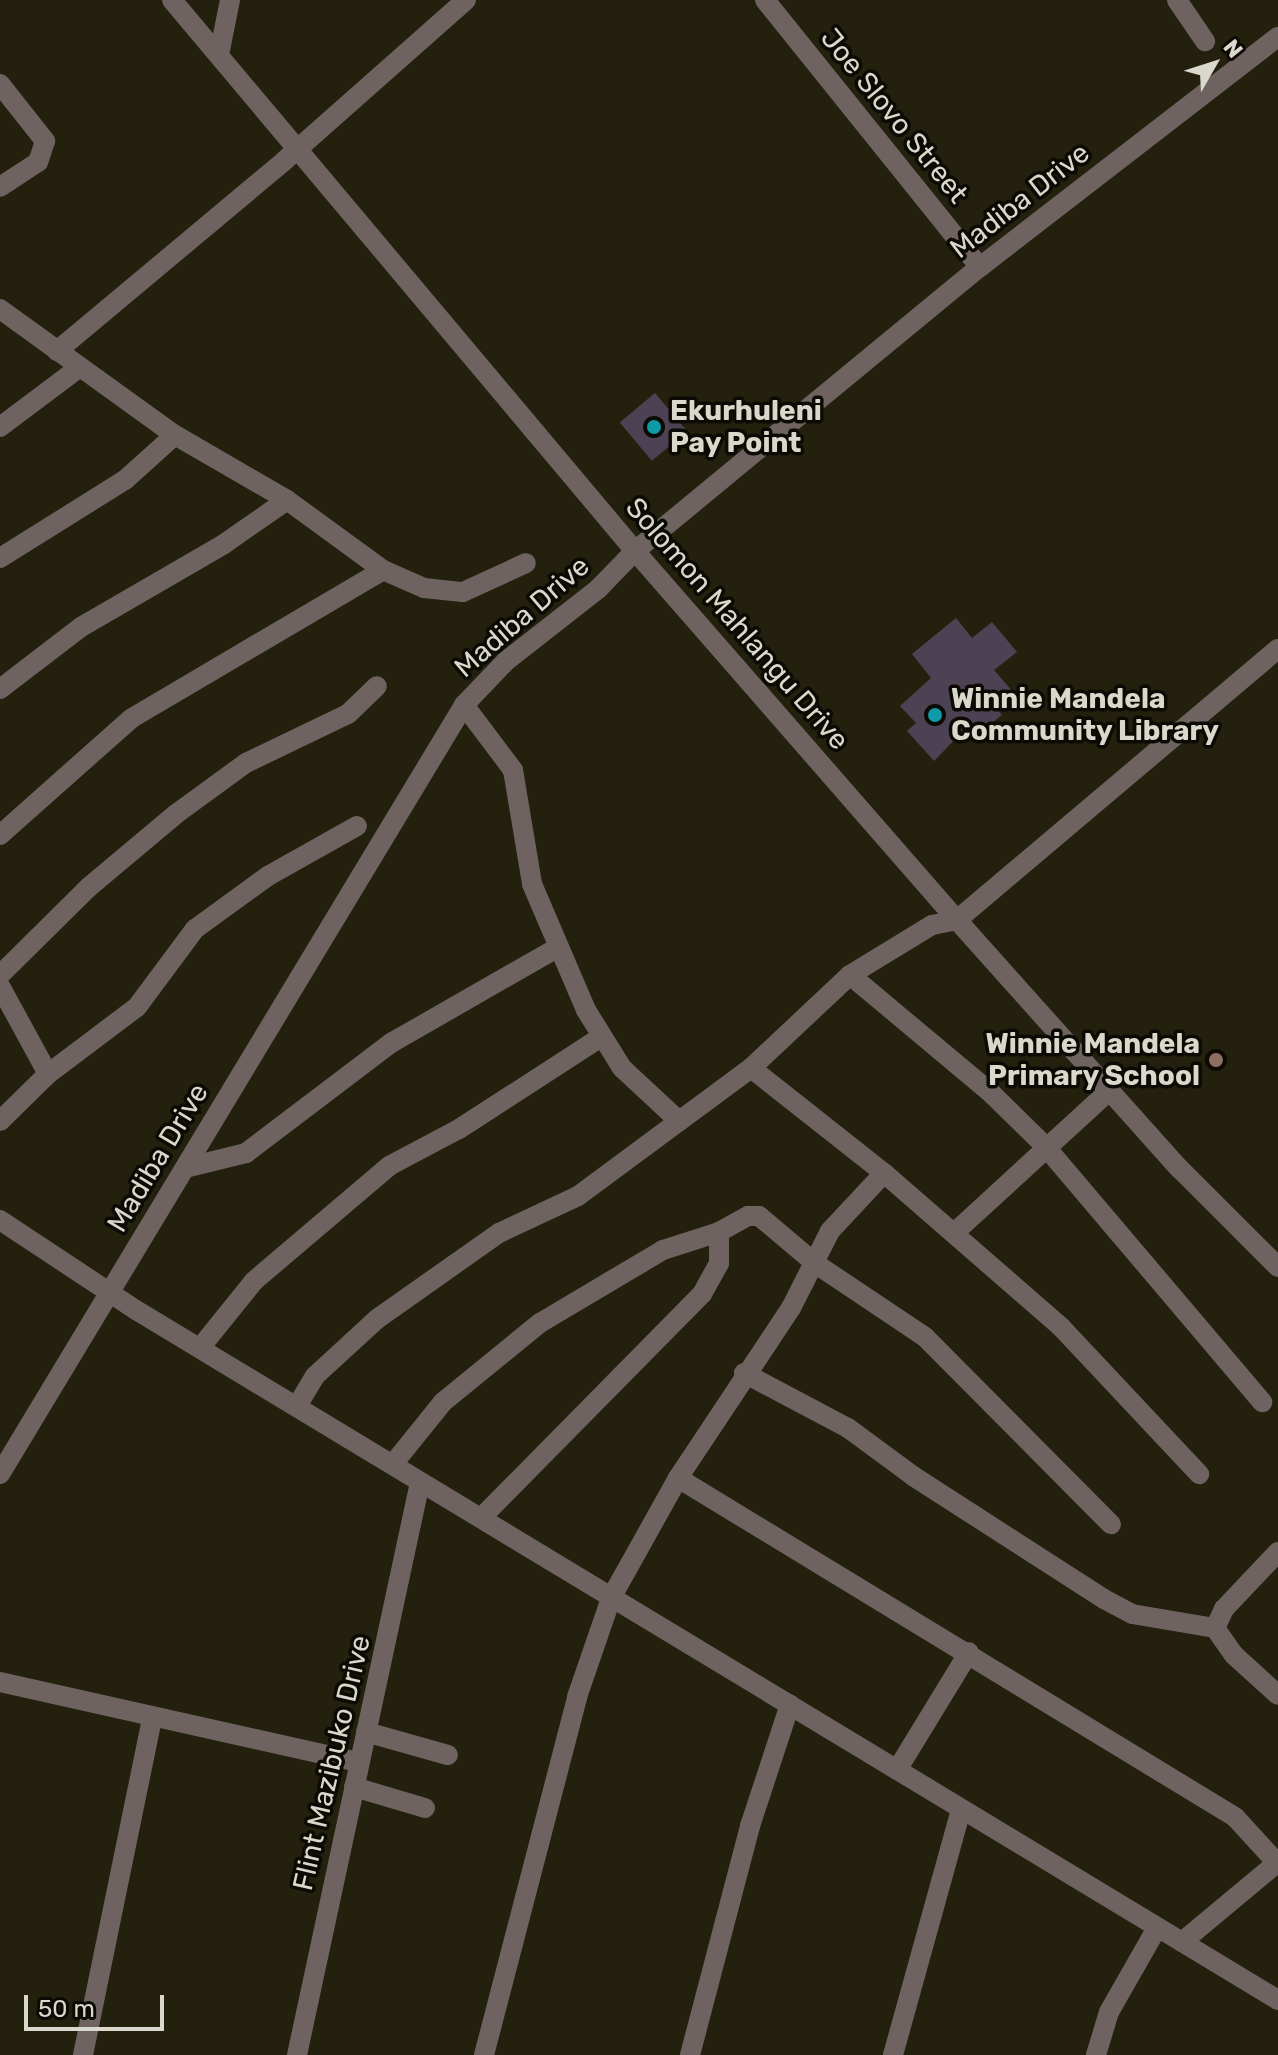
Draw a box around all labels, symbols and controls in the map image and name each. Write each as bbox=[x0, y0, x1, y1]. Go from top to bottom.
street label: Joe Slovo Street bbox=[813, 22, 975, 210]
north arrow bbox=[1174, 24, 1254, 104]
text: N bbox=[1218, 34, 1249, 63]
street label: Madiba Drive bbox=[944, 136, 1096, 266]
place label: Ekurhuleni Pay Point bbox=[670, 394, 822, 460]
marker: Ekurhuleni Pay Point bbox=[645, 418, 663, 436]
street label: Solomon Mahlangu Drive bbox=[618, 491, 856, 757]
street label: Madiba Drive bbox=[448, 549, 596, 685]
place label: Winnie Mandela Community Library bbox=[951, 682, 1220, 748]
marker: Winnie Mandela Community Library bbox=[926, 706, 944, 724]
place label: Winnie Mandela Primary School bbox=[986, 1027, 1200, 1093]
marker: Winnie Mandela Primary School bbox=[1207, 1051, 1225, 1069]
street label: Madiba Drive bbox=[100, 1078, 216, 1238]
street label: Flint Mazibuko Drive bbox=[286, 1632, 378, 1894]
scale bar bbox=[28, 1979, 168, 2029]
text: 50 m bbox=[38, 1995, 95, 2023]

